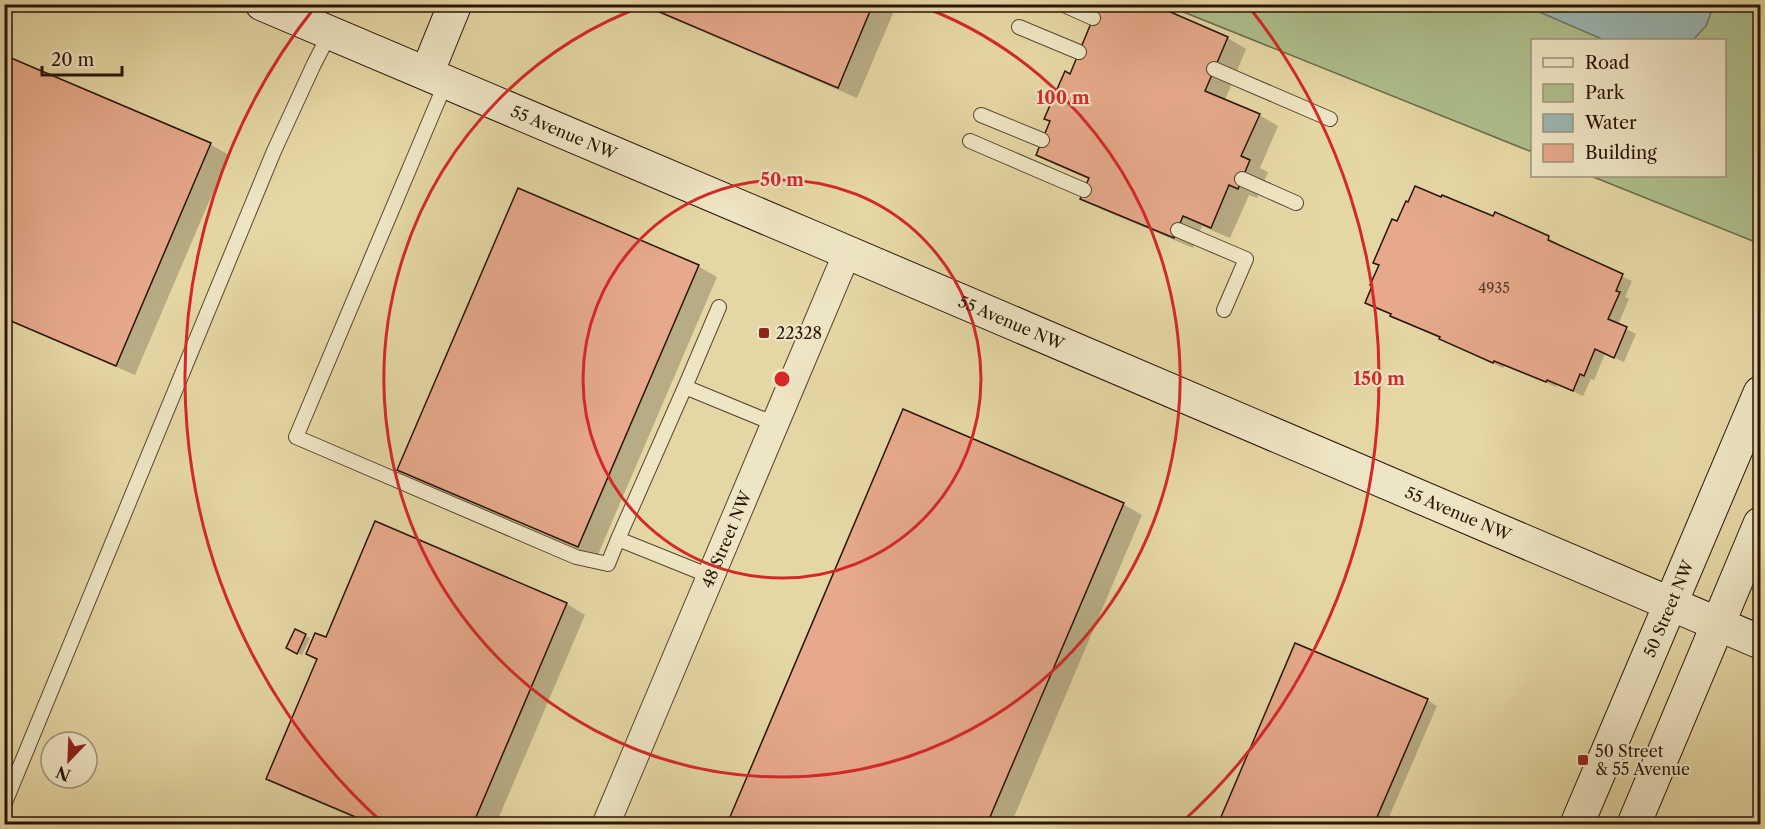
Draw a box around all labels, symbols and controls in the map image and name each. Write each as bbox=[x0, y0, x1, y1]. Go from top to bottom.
scale bar bbox=[42, 39, 122, 77]
legend bbox=[1531, 39, 1726, 177]
text: 20 m bbox=[51, 49, 95, 71]
text: Road bbox=[1585, 52, 1630, 74]
text: Park bbox=[1585, 82, 1626, 104]
text: 100 m bbox=[1036, 87, 1090, 109]
street label: 55 Avenue NW bbox=[508, 101, 620, 164]
text: Water bbox=[1584, 112, 1637, 134]
text: Building bbox=[1585, 142, 1657, 164]
text: 50 m bbox=[760, 169, 804, 191]
house number: 4935 bbox=[1478, 279, 1510, 297]
street label: 55 Avenue NW bbox=[955, 291, 1067, 354]
place label: 22328 bbox=[776, 323, 822, 343]
marker: 22328 bbox=[757, 326, 771, 340]
text: 150 m bbox=[1353, 368, 1405, 390]
centre of rings bbox=[772, 369, 792, 389]
street label: 55 Avenue NW bbox=[1402, 482, 1514, 545]
street label: 48 Street NW bbox=[697, 487, 756, 591]
street label: 50 Street NW bbox=[1639, 557, 1698, 660]
north arrow bbox=[39, 730, 99, 790]
place label: 50 Street & 55 Avenue bbox=[1595, 741, 1690, 779]
marker: 50 Street & 55 Avenue bbox=[1576, 753, 1590, 767]
text: N bbox=[53, 762, 73, 786]

